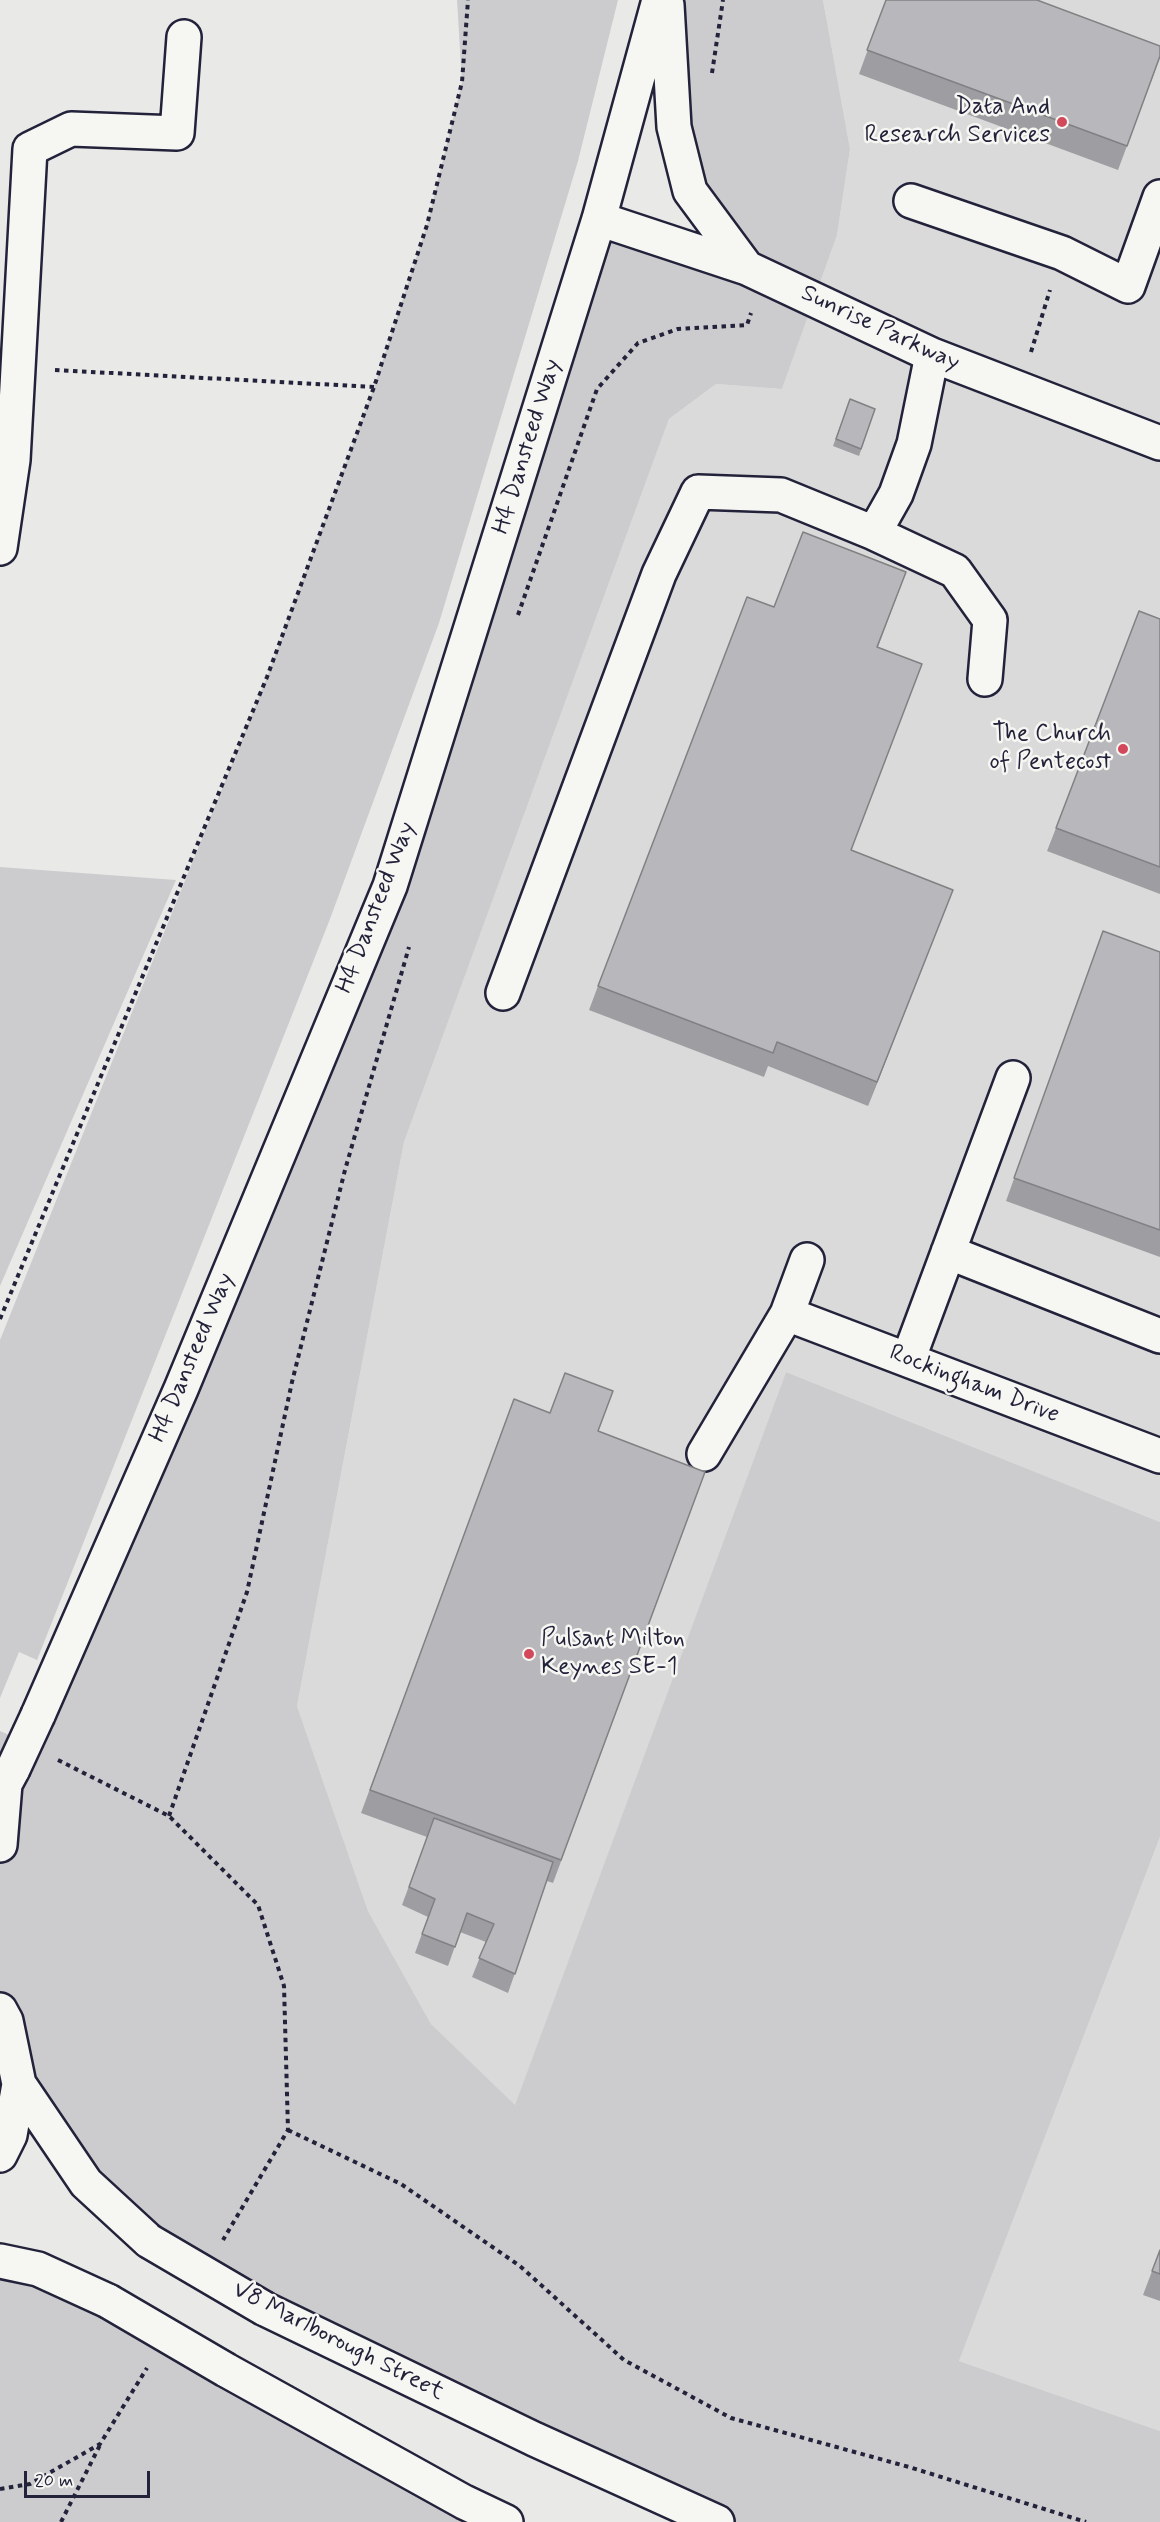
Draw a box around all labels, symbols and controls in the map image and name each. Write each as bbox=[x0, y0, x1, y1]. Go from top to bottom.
place label: Data And Research Services bbox=[865, 94, 1050, 150]
marker: Data And Research Services bbox=[1055, 115, 1069, 129]
street label: Sunrise Parkway bbox=[796, 280, 964, 378]
street label: H4 Dansteed Way bbox=[488, 356, 568, 538]
place label: The Church of Pentecost bbox=[989, 721, 1111, 777]
marker: The Church of Pentecost bbox=[1116, 742, 1130, 756]
street label: H4 Dansteed Way bbox=[331, 818, 423, 998]
street label: H4 Dansteed Way bbox=[144, 1269, 242, 1447]
street label: Rockingham Drive bbox=[885, 1339, 1063, 1431]
place label: Pulsant Milton Keynes SE-1 bbox=[541, 1626, 685, 1682]
marker: Pulsant Milton Keynes SE-1 bbox=[522, 1647, 536, 1661]
street label: V8 Marlborough Street bbox=[227, 2276, 449, 2408]
scale bar bbox=[27, 2459, 153, 2497]
text: 20 m bbox=[35, 2469, 73, 2493]

